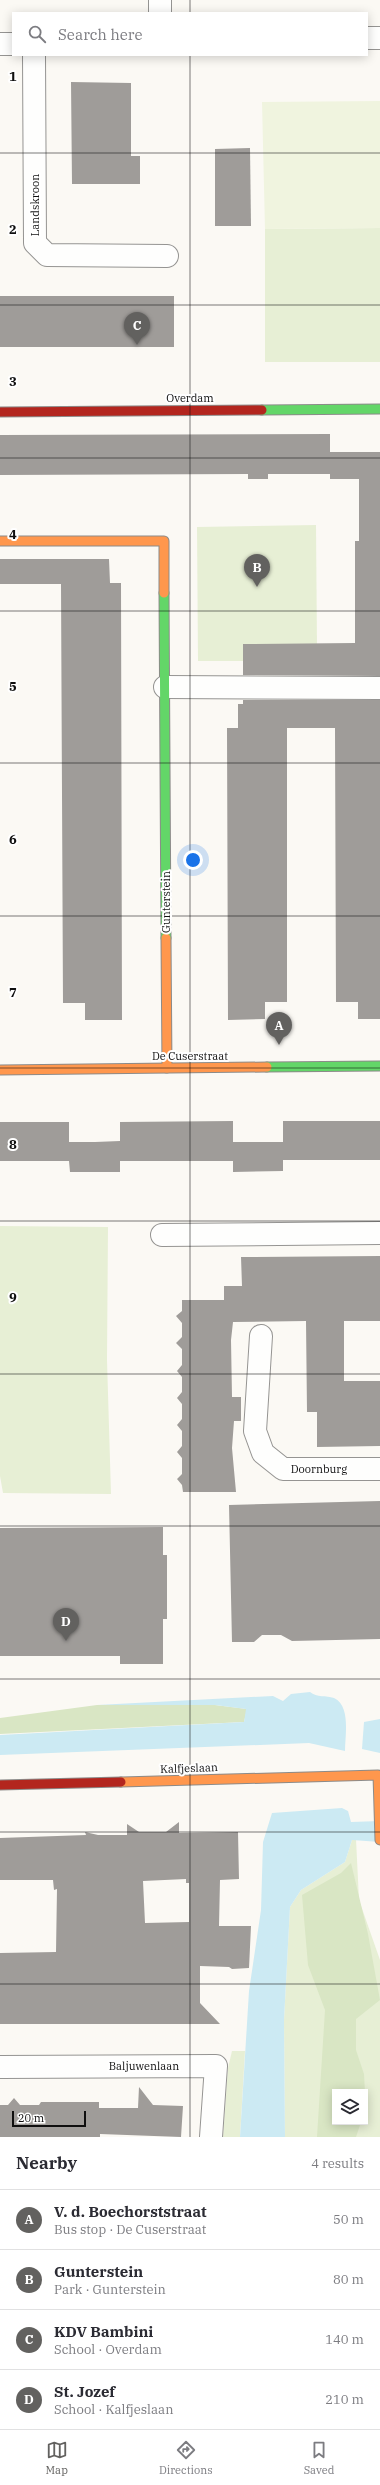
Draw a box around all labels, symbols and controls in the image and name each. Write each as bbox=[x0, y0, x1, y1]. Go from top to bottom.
search box bbox=[12, 12, 368, 56]
icon: search bbox=[26, 23, 48, 45]
text: Search here bbox=[58, 25, 143, 44]
text: 1 bbox=[9, 68, 17, 85]
street label: Landskroon bbox=[28, 174, 42, 236]
text: 2 bbox=[9, 221, 17, 238]
pin: C bbox=[124, 312, 150, 345]
text: 3 bbox=[9, 373, 17, 390]
street label: Overdam bbox=[166, 391, 214, 405]
text: 4 bbox=[9, 526, 17, 543]
pin: B bbox=[244, 554, 270, 587]
text: 5 bbox=[9, 678, 17, 695]
text: 6 bbox=[9, 831, 17, 848]
your location bbox=[183, 850, 203, 870]
street label: Gunterstein bbox=[159, 871, 173, 933]
text: 7 bbox=[9, 984, 17, 1001]
pin: A bbox=[266, 1012, 292, 1045]
street label: De Cuserstraat bbox=[152, 1049, 228, 1063]
text: 8 bbox=[9, 1136, 17, 1153]
text: 9 bbox=[9, 1289, 17, 1306]
street label: Doornburg bbox=[291, 1462, 347, 1476]
pin: D bbox=[53, 1608, 79, 1641]
street label: Kalfjeslaan bbox=[160, 1760, 218, 1776]
street label: Baljuwenlaan bbox=[109, 2059, 179, 2073]
map controls bbox=[332, 2089, 368, 2125]
button: layers bbox=[332, 2089, 368, 2125]
scale bar bbox=[12, 2109, 86, 2128]
text: 20 m bbox=[18, 2111, 44, 2125]
text: Nearby bbox=[16, 2152, 77, 2174]
text: 4 results bbox=[311, 2155, 364, 2172]
text: V. d. Boechorststraat bbox=[54, 2202, 207, 2221]
text: A bbox=[24, 2211, 34, 2228]
text: 50 m bbox=[333, 2211, 364, 2228]
text: Bus stop · De Cuserstraat bbox=[54, 2221, 206, 2238]
text: Gunterstein bbox=[54, 2262, 143, 2281]
text: B bbox=[24, 2271, 34, 2288]
text: 80 m bbox=[333, 2271, 364, 2288]
text: Park · Gunterstein bbox=[54, 2281, 166, 2298]
text: KDV Bambini bbox=[54, 2322, 153, 2341]
text: C bbox=[25, 2331, 33, 2348]
text: 140 m bbox=[325, 2331, 364, 2348]
text: School · Overdam bbox=[54, 2341, 162, 2358]
text: St. Jozef bbox=[54, 2382, 115, 2401]
text: D bbox=[24, 2391, 34, 2408]
text: 210 m bbox=[325, 2391, 364, 2408]
text: School · Kalfjeslaan bbox=[54, 2401, 174, 2418]
tab: Map bbox=[46, 2439, 68, 2477]
tab: Directions bbox=[159, 2439, 213, 2477]
tab: Saved bbox=[304, 2439, 334, 2477]

